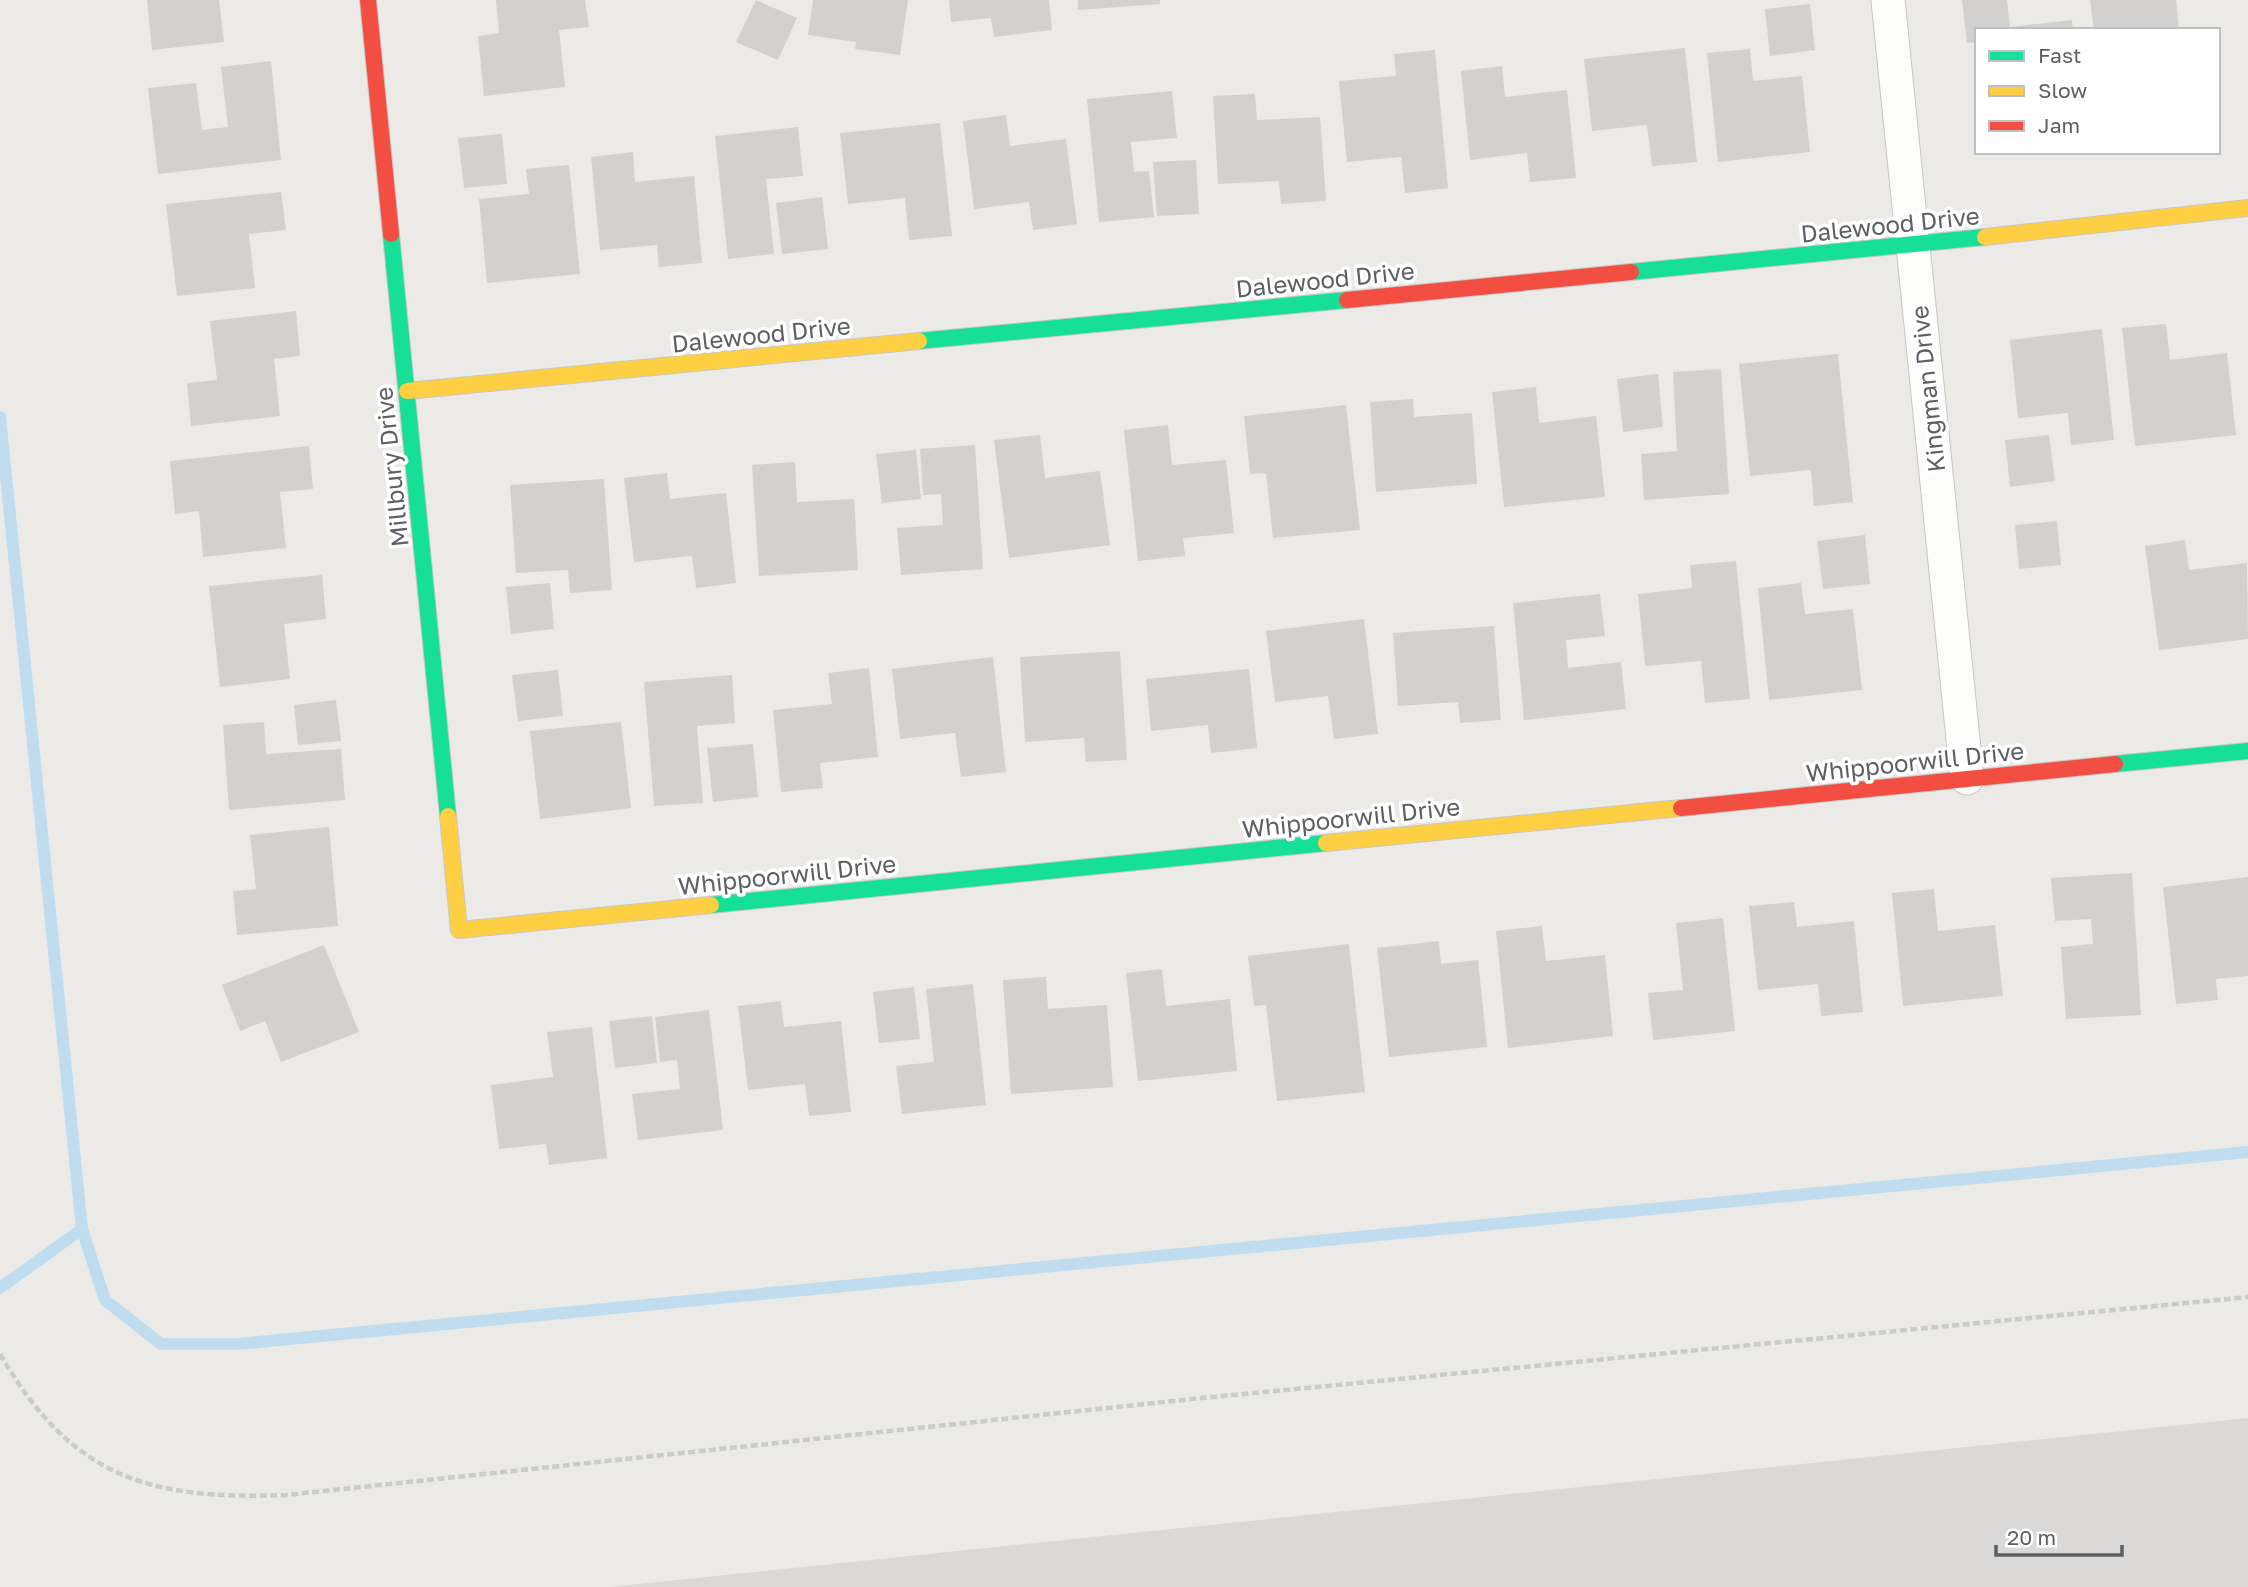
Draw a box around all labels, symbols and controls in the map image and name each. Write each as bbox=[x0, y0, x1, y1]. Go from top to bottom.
legend bbox=[1975, 28, 2220, 154]
text: Fast bbox=[2038, 42, 2081, 68]
text: Slow bbox=[2038, 77, 2087, 103]
text: Jam bbox=[2038, 112, 2080, 138]
street label: Dalewood Drive bbox=[1799, 200, 1981, 248]
street label: Dalewood Drive bbox=[1234, 255, 1416, 303]
street label: Kingman Drive bbox=[1904, 304, 1950, 474]
street label: Dalewood Drive bbox=[670, 310, 852, 358]
street label: Millbury Drive bbox=[368, 386, 414, 548]
street label: Whippoorwill Drive bbox=[1805, 735, 2025, 787]
street label: Whippoorwill Drive bbox=[1241, 791, 1461, 843]
street label: Whippoorwill Drive bbox=[677, 848, 897, 900]
scale bar bbox=[1996, 1514, 2122, 1558]
text: 20 m bbox=[2007, 1524, 2056, 1550]

